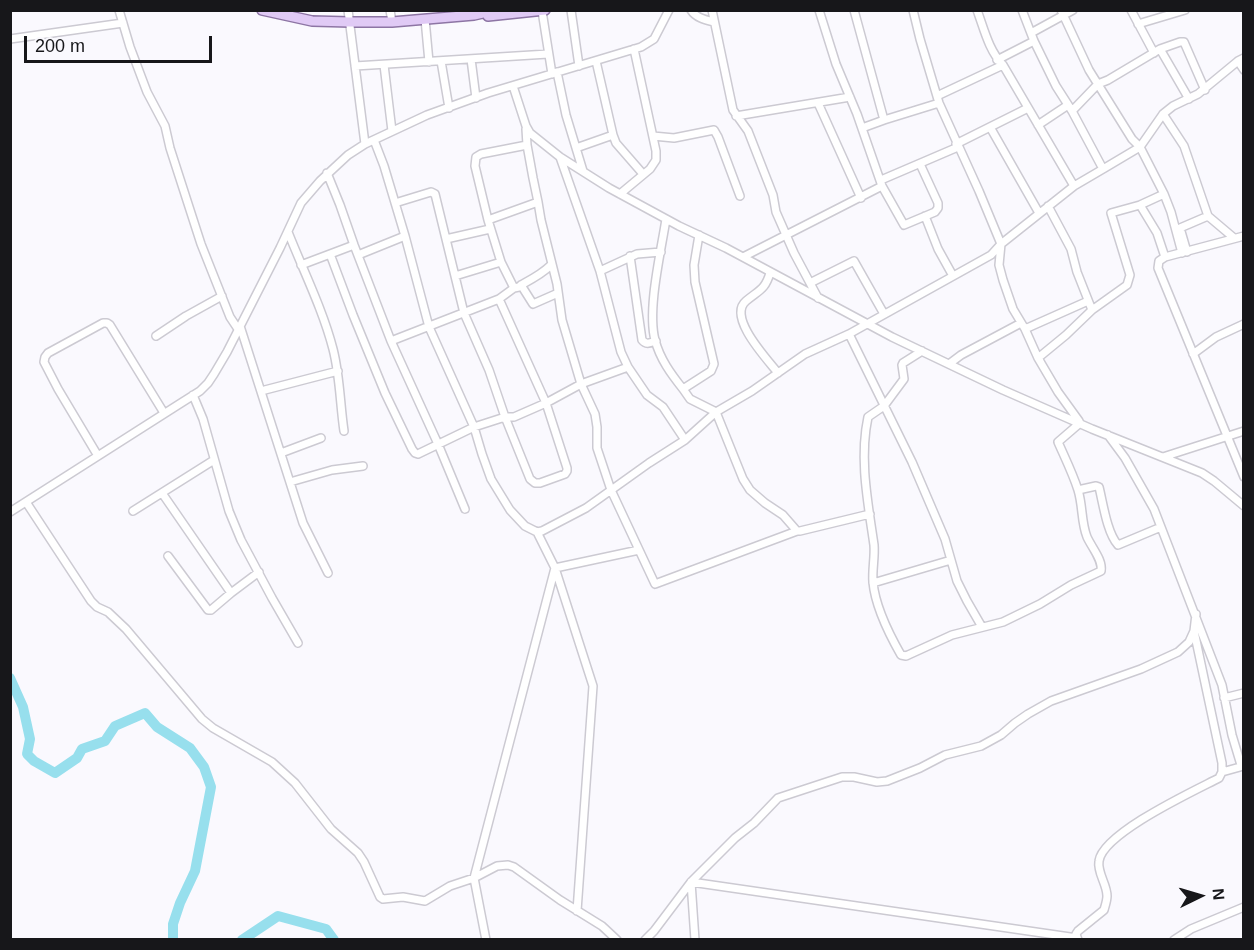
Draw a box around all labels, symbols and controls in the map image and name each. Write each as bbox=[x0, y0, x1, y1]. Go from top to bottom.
scale bar bbox=[27, 24, 214, 62]
text: 200 m bbox=[35, 36, 85, 56]
north arrow bbox=[1170, 866, 1230, 926]
text: N bbox=[1209, 888, 1227, 901]

